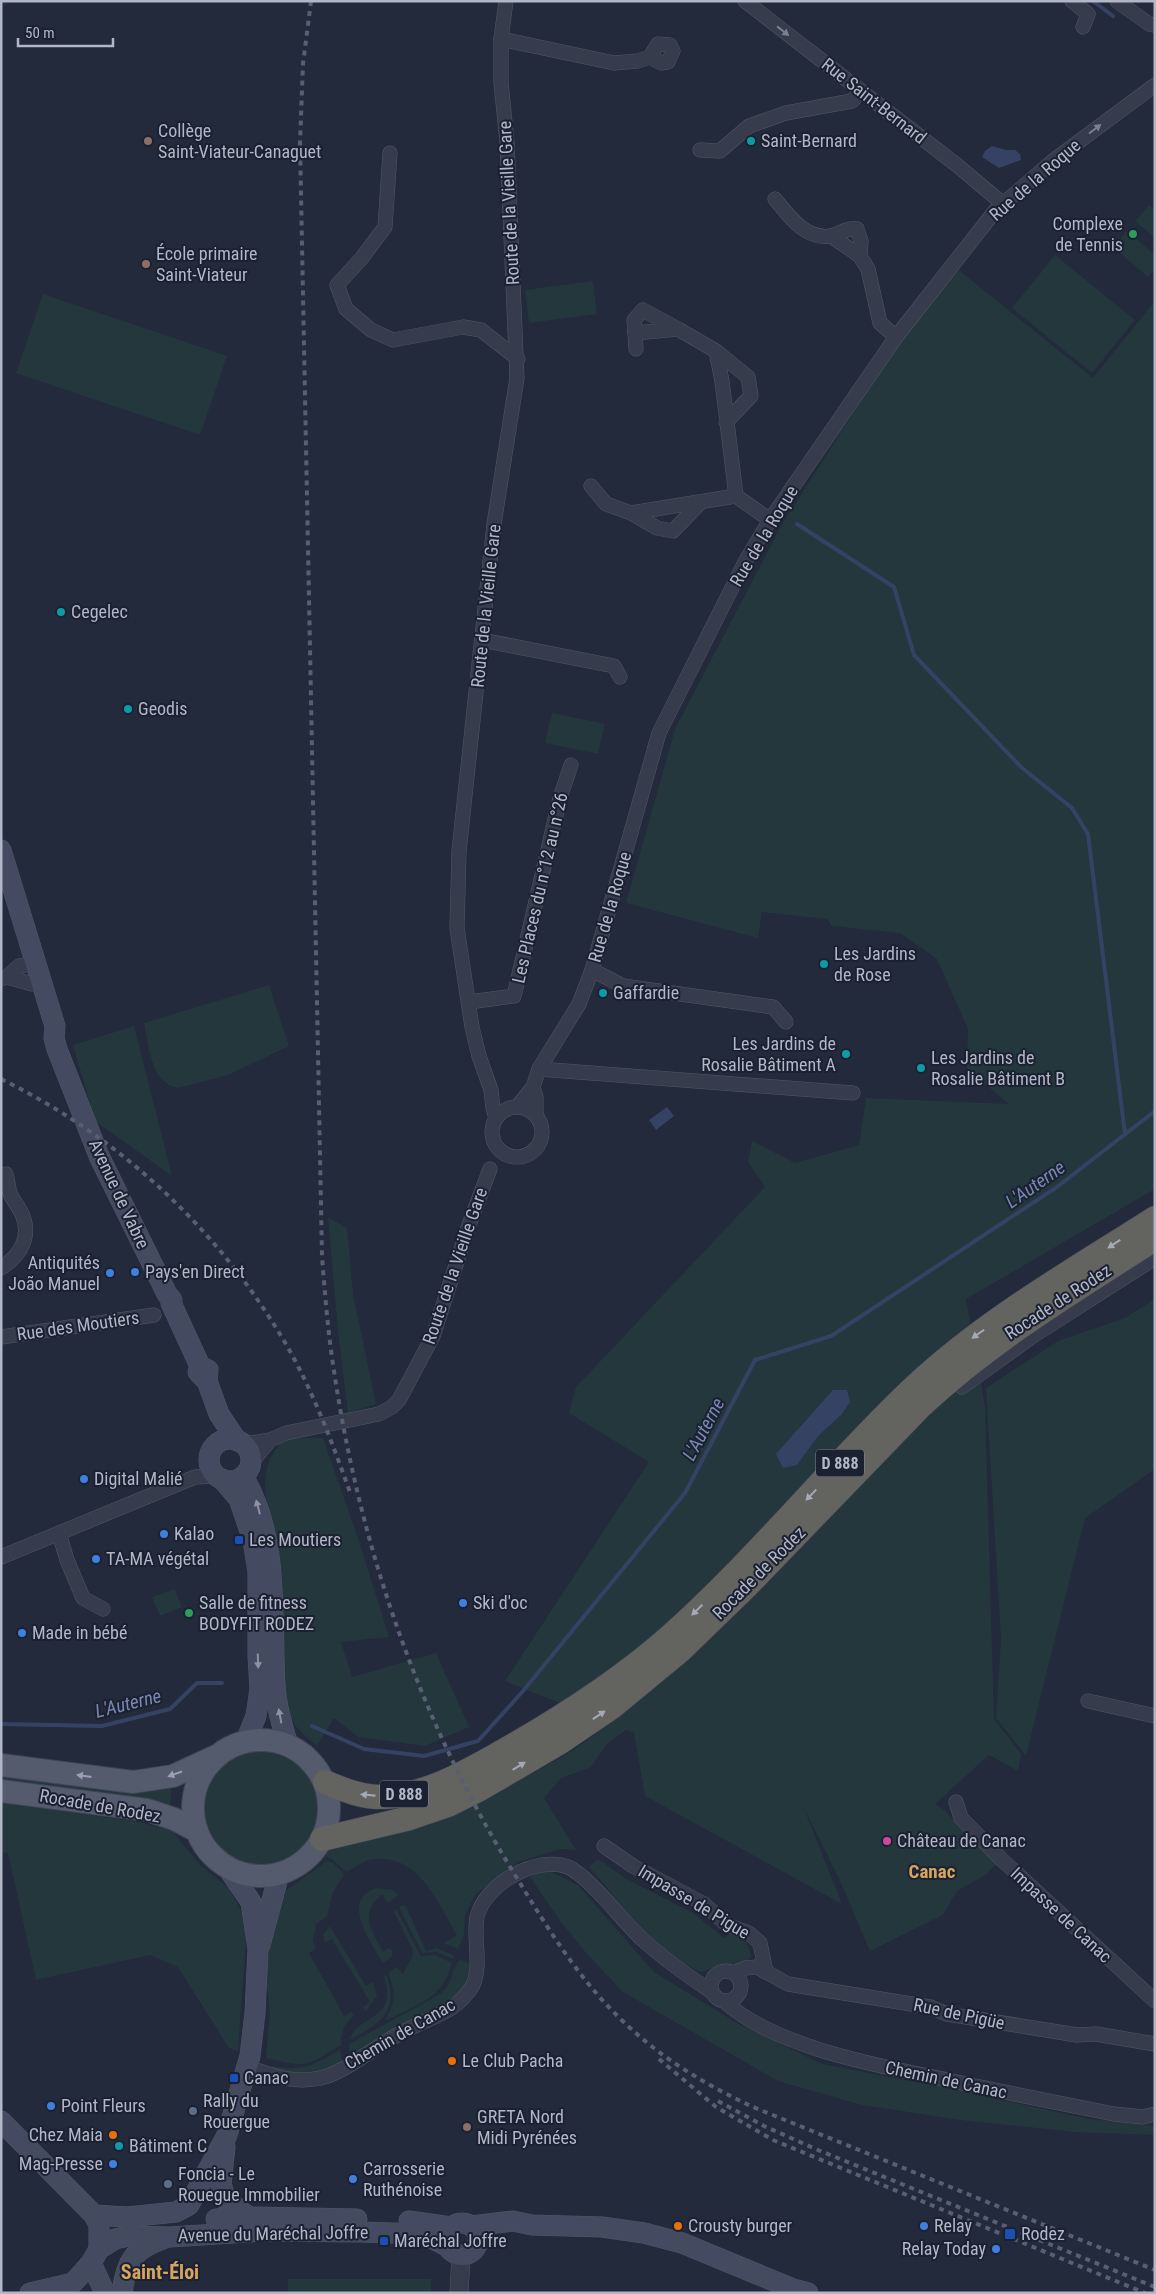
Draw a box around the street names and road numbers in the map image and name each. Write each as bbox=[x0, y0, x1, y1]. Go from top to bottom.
street label: Rue Saint-Bernard bbox=[818, 53, 931, 148]
street label: Route de la Vieille Gare bbox=[494, 120, 523, 286]
street label: Rue de la Roque bbox=[985, 134, 1085, 225]
street label: Rue de la Roque bbox=[725, 481, 802, 590]
street label: Route de la Vieille Gare bbox=[466, 523, 505, 689]
street label: Les Places du n°12 au n°26 bbox=[507, 791, 572, 985]
street label: Rue de la Roque bbox=[584, 849, 635, 965]
street label: Avenue de Vabre bbox=[85, 1136, 154, 1252]
street label: Route de la Vieille Gare bbox=[418, 1185, 491, 1347]
street label: Rocade de Rodez bbox=[1001, 1259, 1115, 1344]
street label: Rue des Moutiers bbox=[15, 1307, 141, 1344]
road number: D 888 bbox=[816, 1450, 864, 1476]
street label: Rocade de Rodez bbox=[708, 1522, 809, 1623]
road number: D 888 bbox=[380, 1780, 428, 1808]
street label: Rocade de Rodez bbox=[38, 1785, 162, 1826]
street label: Impasse de Pigue bbox=[635, 1860, 754, 1943]
street label: Impasse de Canac bbox=[1006, 1862, 1116, 1967]
street label: Chemin de Canac bbox=[341, 1994, 459, 2074]
street label: Rue de Pigüe bbox=[912, 1994, 1007, 2033]
street label: Chemin de Canac bbox=[883, 2056, 1009, 2103]
street label: Avenue du Maréchal Joffre bbox=[178, 2221, 368, 2246]

